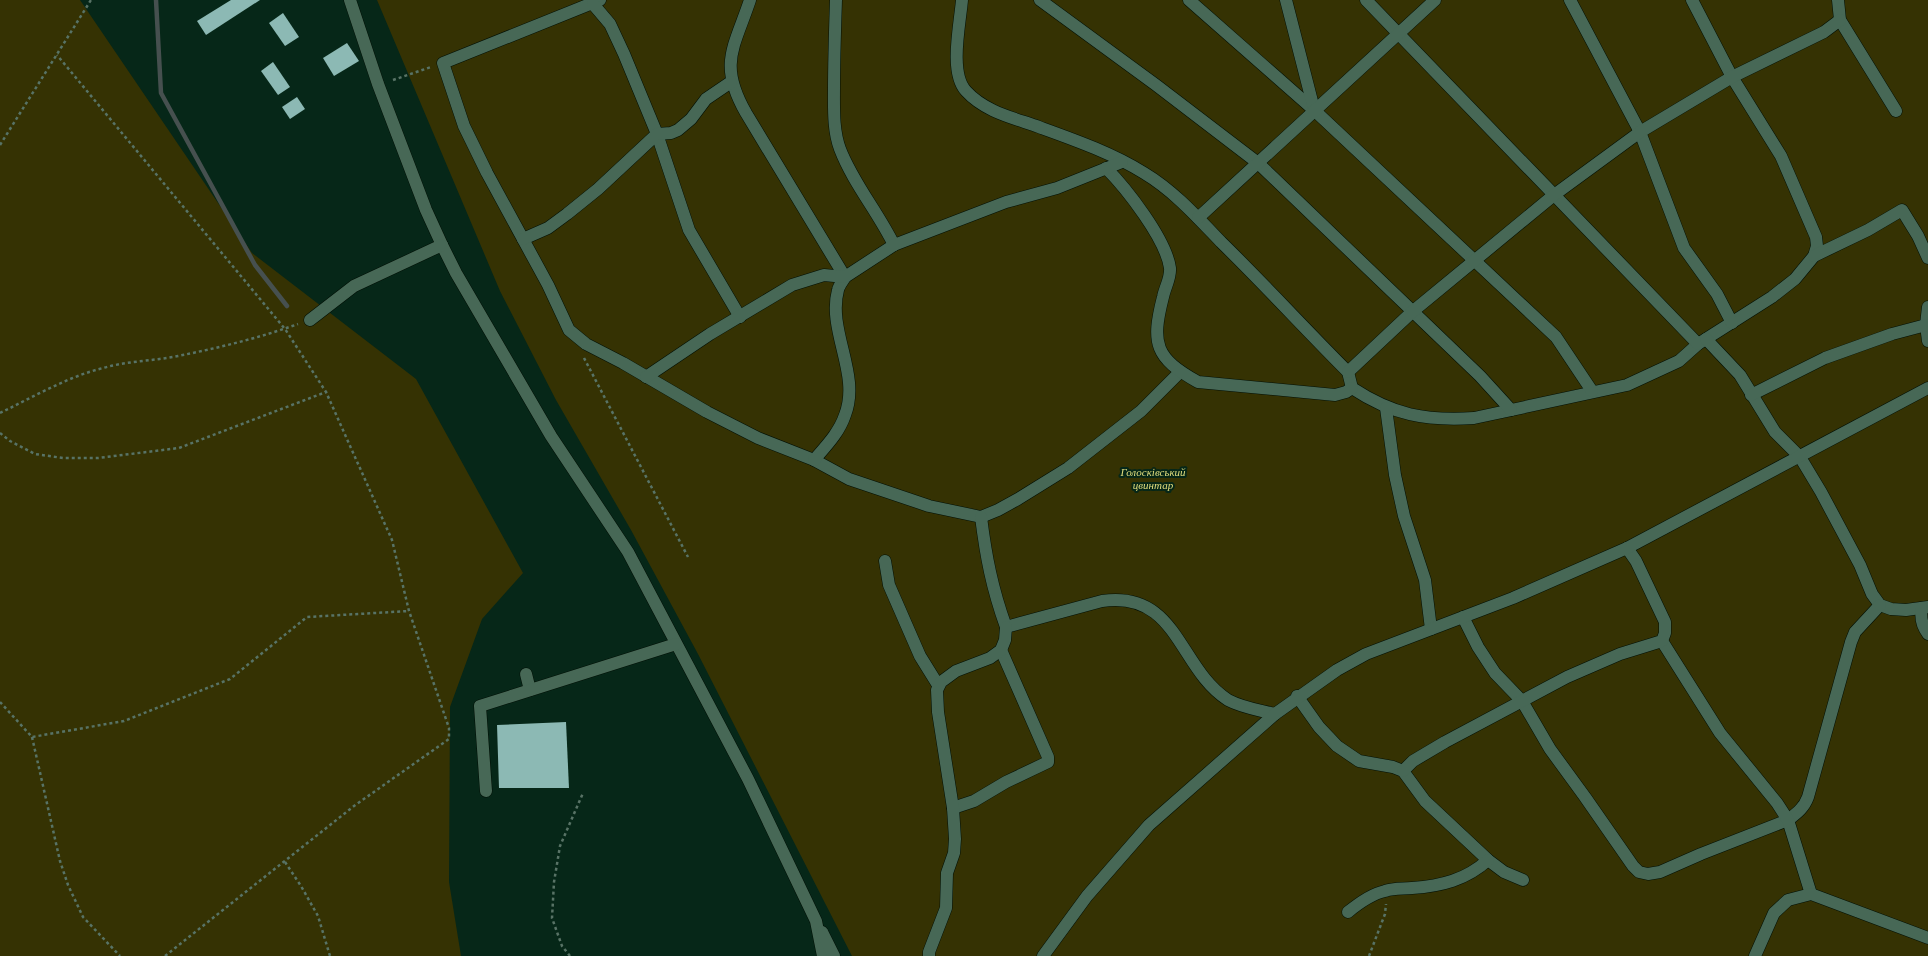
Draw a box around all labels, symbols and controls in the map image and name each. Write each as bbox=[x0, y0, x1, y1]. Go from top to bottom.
park label: Голосківський цвинтар bbox=[1119, 465, 1186, 492]

